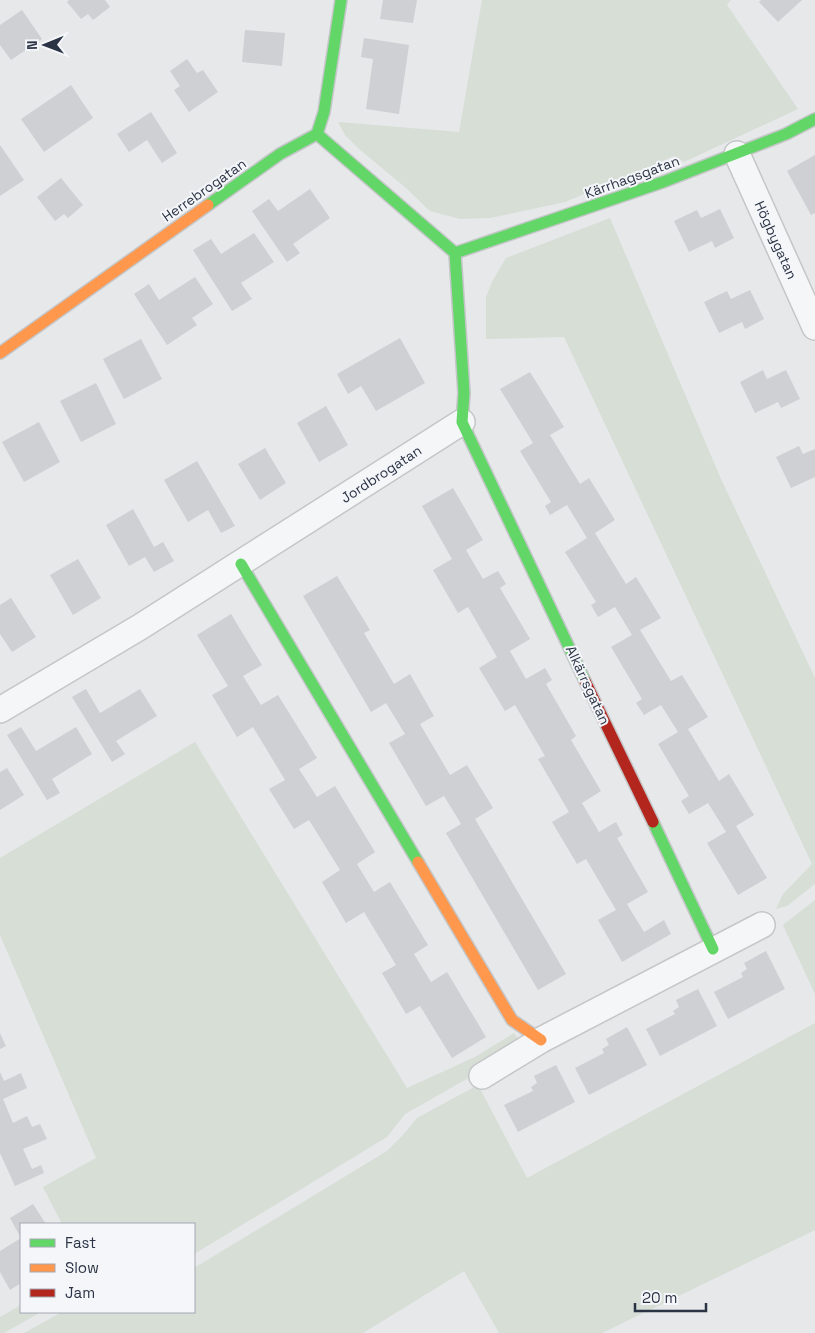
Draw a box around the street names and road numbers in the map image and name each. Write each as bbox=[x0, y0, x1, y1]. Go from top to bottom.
street label: Kärrhagsgatan bbox=[582, 152, 682, 202]
street label: Herrebrogatan bbox=[159, 154, 249, 226]
street label: Högbygatan bbox=[751, 198, 801, 282]
street label: Jordbrogatan bbox=[337, 441, 425, 507]
street label: Alkärrsgatan bbox=[562, 643, 614, 727]

